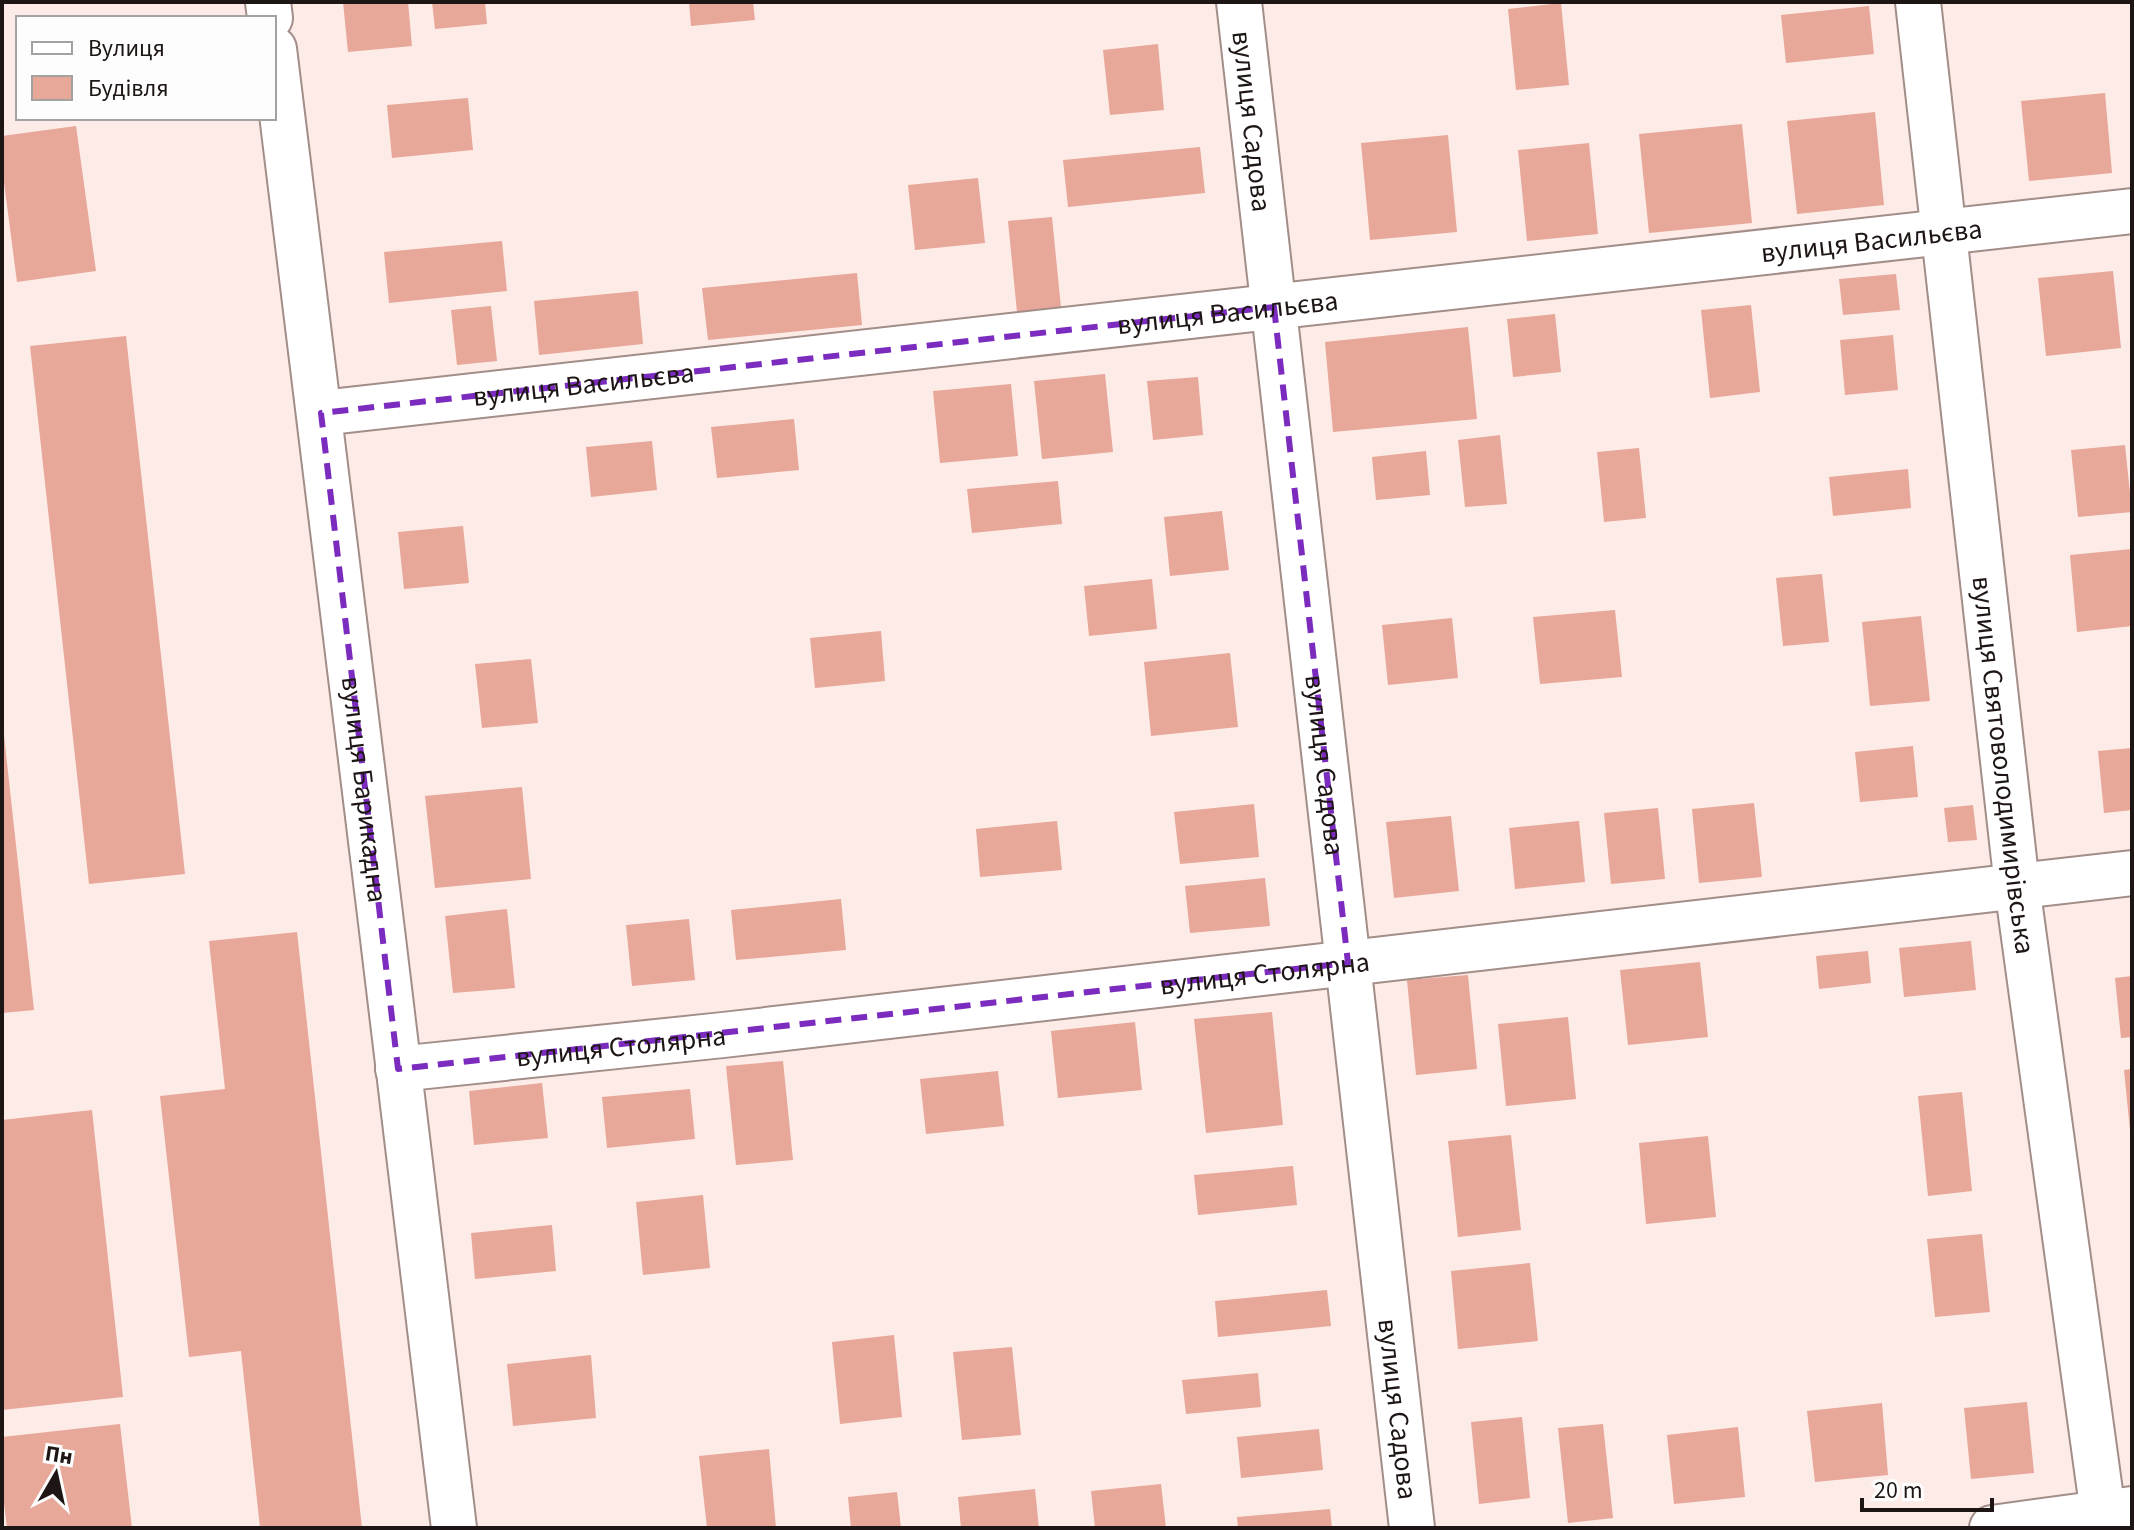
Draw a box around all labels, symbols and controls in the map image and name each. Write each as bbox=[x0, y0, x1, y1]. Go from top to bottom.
legend bbox=[16, 16, 276, 120]
street label: вулиця Садова bbox=[1221, 29, 1282, 214]
text: Вулиця bbox=[88, 31, 165, 66]
text: Будівля bbox=[88, 71, 169, 106]
street label: вулиця Васильєва bbox=[1759, 209, 1984, 273]
street label: вулиця Васильєва bbox=[1115, 281, 1340, 345]
street label: вулиця Васильєва bbox=[471, 353, 696, 417]
street label: вулиця Святоволодимирівська bbox=[1961, 574, 2045, 957]
street label: вулиця Садова bbox=[1294, 673, 1355, 858]
street label: вулиця Барикадна bbox=[331, 674, 398, 905]
street label: вулиця Столярна bbox=[1158, 942, 1372, 1006]
street label: вулиця Столярна bbox=[514, 1016, 728, 1078]
street label: вулиця Садова bbox=[1367, 1316, 1428, 1502]
north arrow bbox=[16, 1434, 96, 1514]
text: Пн bbox=[43, 1437, 75, 1473]
scale bar bbox=[1862, 1462, 1992, 1512]
text: 20 m bbox=[1874, 1473, 1923, 1508]

